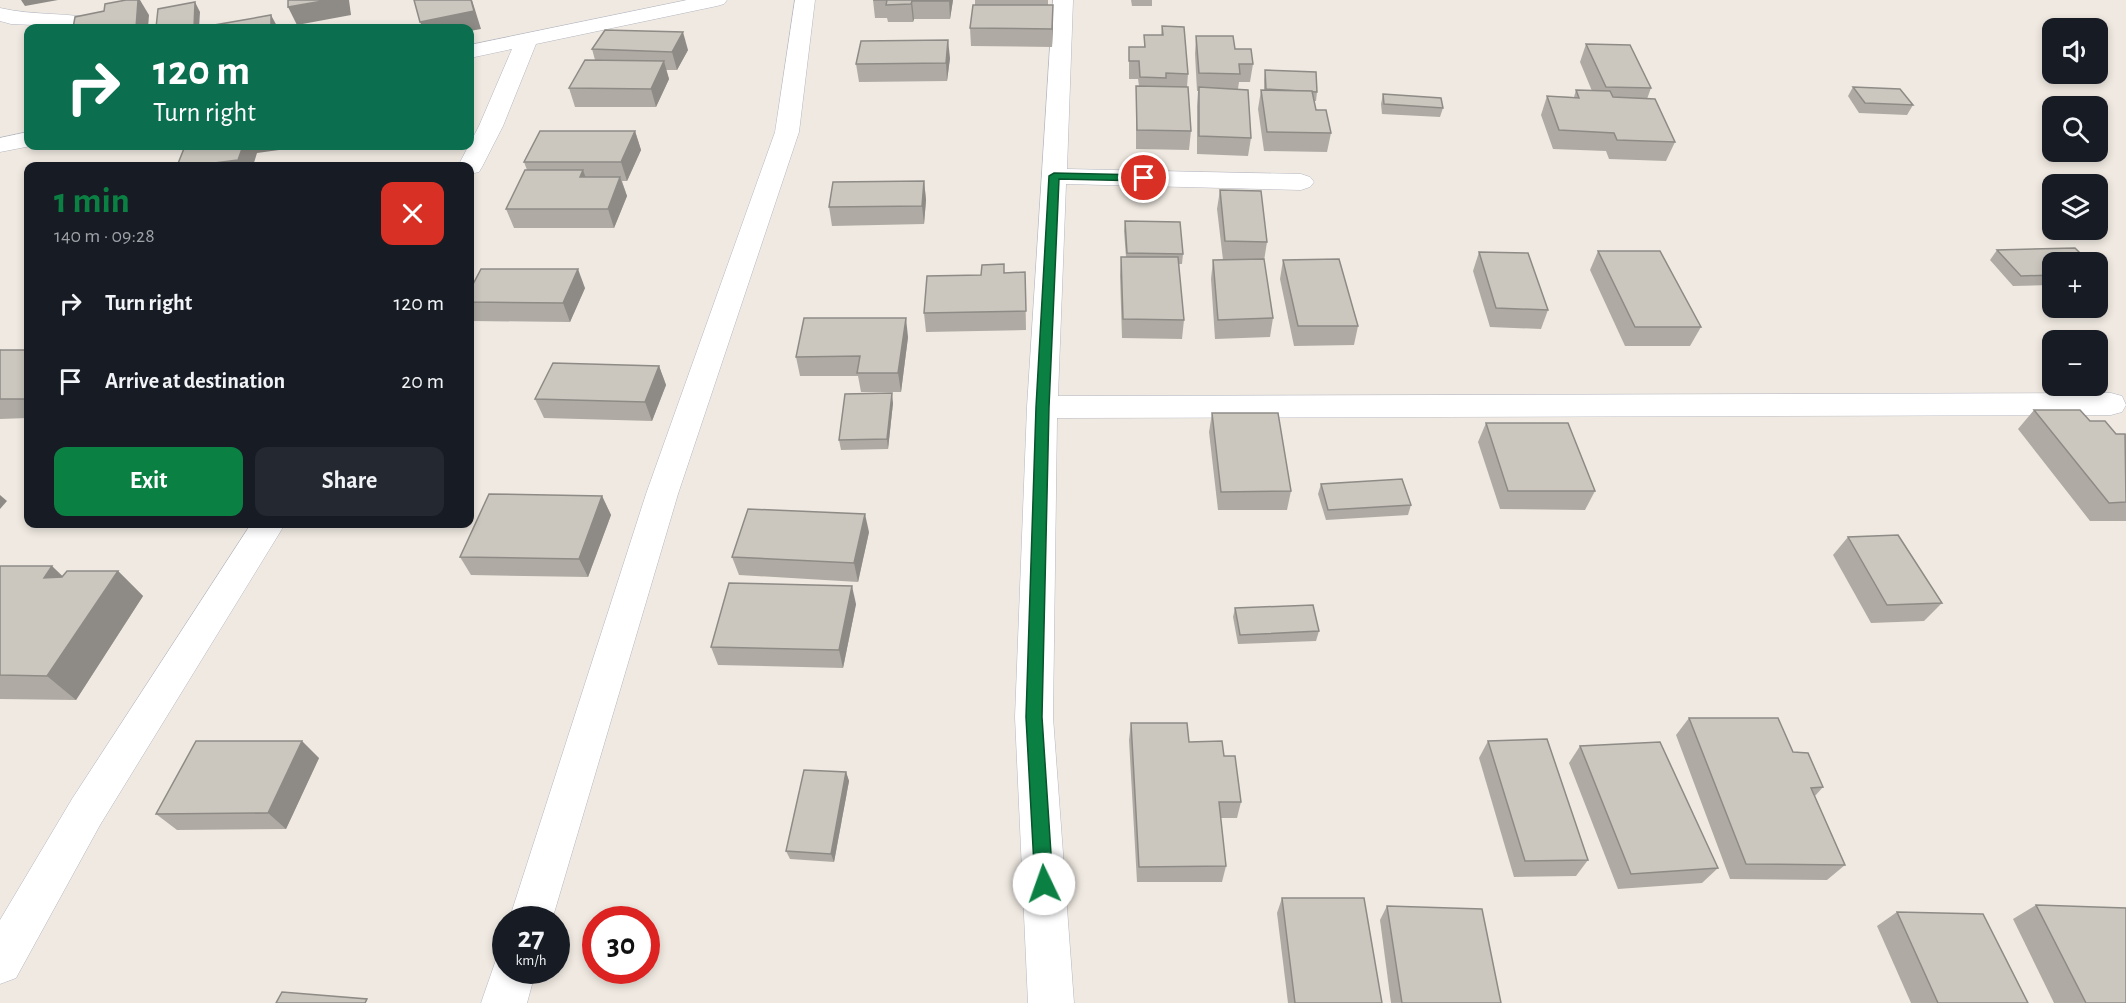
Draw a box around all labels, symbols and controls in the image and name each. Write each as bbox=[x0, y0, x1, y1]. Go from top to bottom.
map controls bbox=[2042, 18, 2108, 396]
button: sound bbox=[2042, 18, 2108, 84]
icon: right bbox=[54, 48, 132, 126]
text: 120 m bbox=[153, 50, 250, 92]
button: search bbox=[2042, 96, 2108, 162]
text: Turn right bbox=[153, 99, 256, 126]
pin bbox=[1118, 152, 1169, 203]
icon: arrive bbox=[1127, 161, 1160, 194]
button: layers bbox=[2042, 174, 2108, 240]
button: close bbox=[381, 182, 444, 245]
text: 1 min bbox=[54, 183, 130, 219]
text: 140 m · 09:28 bbox=[54, 226, 155, 246]
button: + bbox=[2042, 252, 2108, 318]
icon: right bbox=[54, 287, 87, 320]
text: Turn right bbox=[105, 292, 192, 314]
text: 120 m bbox=[394, 292, 444, 314]
button: − bbox=[2042, 330, 2108, 396]
icon: arrive bbox=[54, 365, 87, 398]
text: Arrive at destination bbox=[105, 370, 285, 392]
text: 20 m bbox=[401, 370, 444, 392]
button: Exit bbox=[54, 447, 243, 516]
button: Share bbox=[255, 447, 444, 516]
position arrow bbox=[1012, 852, 1076, 916]
speed limit sign: 30 bbox=[582, 906, 660, 984]
text: 27 bbox=[517, 923, 545, 953]
text: km/h bbox=[516, 953, 546, 968]

